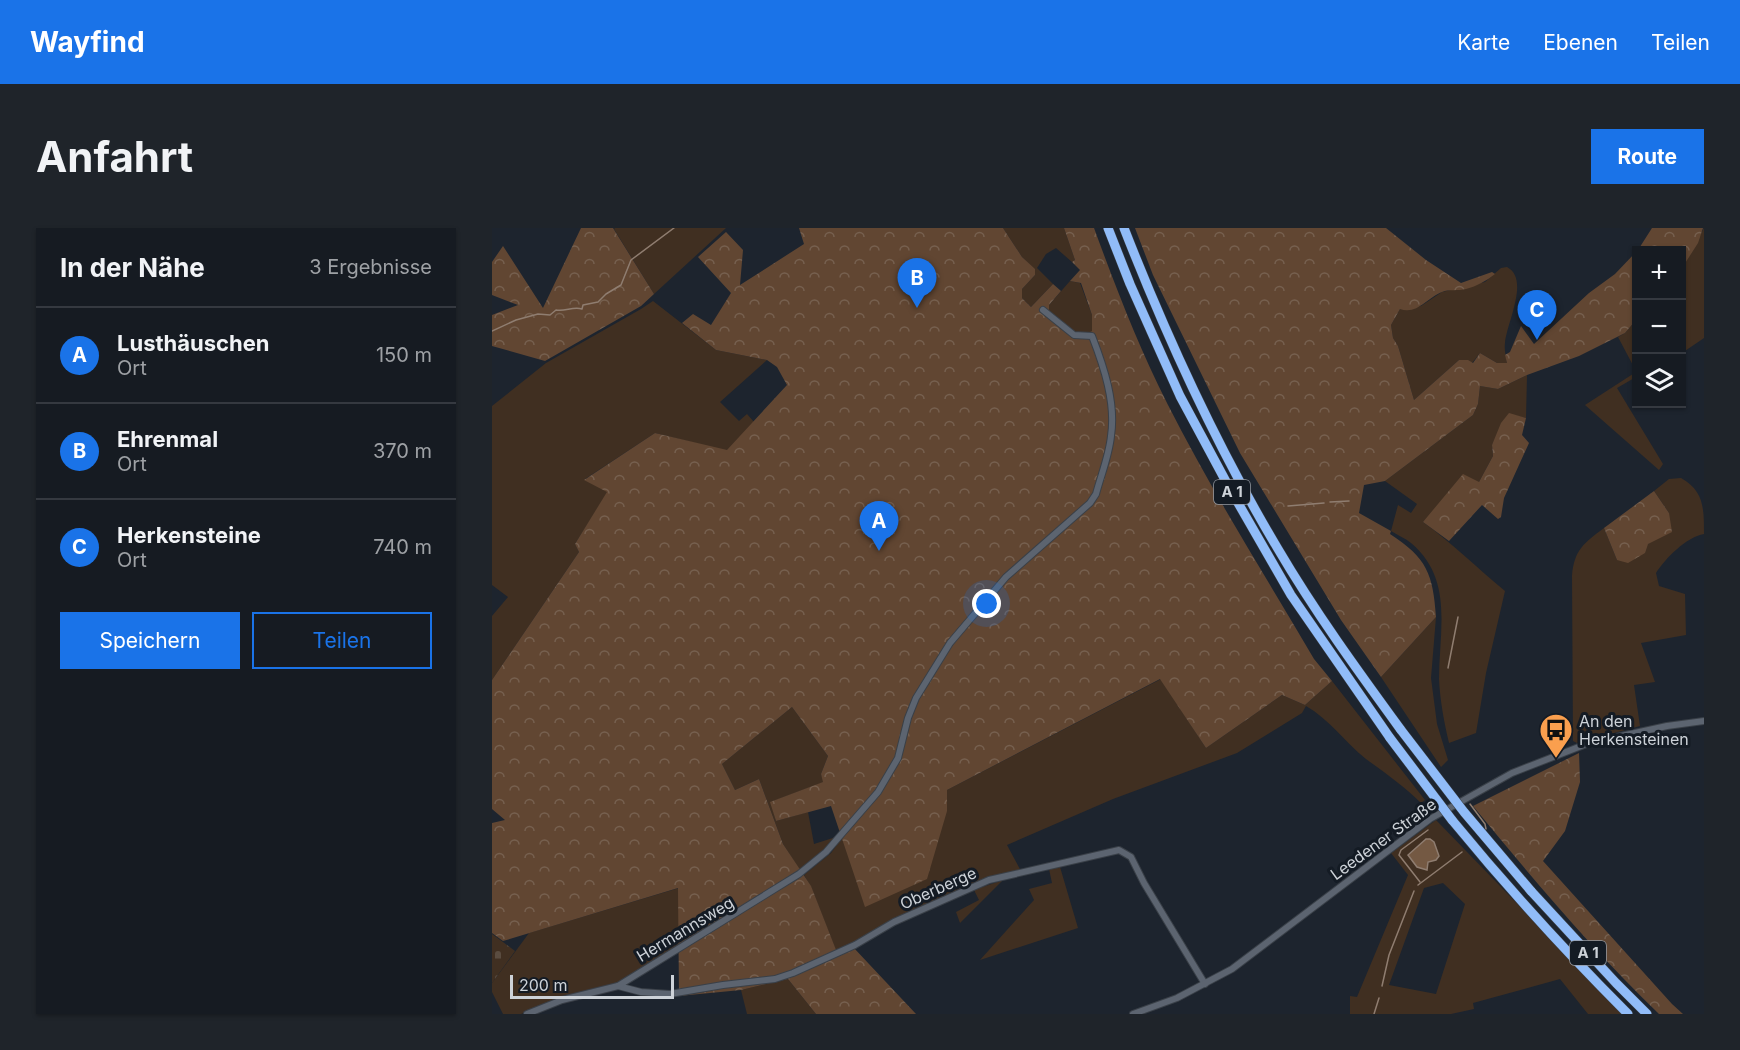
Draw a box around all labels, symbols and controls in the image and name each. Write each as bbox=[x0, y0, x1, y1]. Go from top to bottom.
text: Wayfind bbox=[30, 25, 145, 59]
text: Karte bbox=[1457, 30, 1510, 55]
text: Ebenen bbox=[1543, 30, 1618, 55]
text: Teilen bbox=[1651, 30, 1710, 55]
button: Route bbox=[1591, 129, 1704, 184]
text: Anfahrt bbox=[36, 131, 193, 182]
map controls bbox=[1632, 246, 1686, 408]
button: + bbox=[1632, 246, 1686, 300]
text: In der Nähe bbox=[60, 252, 205, 283]
text: 3 Ergebnisse bbox=[309, 255, 432, 279]
pin: B bbox=[898, 259, 936, 308]
pin: C bbox=[1518, 291, 1556, 340]
button: − bbox=[1632, 300, 1686, 354]
text: Lusthäuschen bbox=[117, 330, 270, 356]
text: A bbox=[72, 343, 87, 367]
text: 150 m bbox=[376, 343, 432, 367]
button: layers bbox=[1632, 354, 1686, 408]
text: Ort bbox=[117, 356, 147, 380]
text: Ehrenmal bbox=[117, 426, 218, 452]
text: B bbox=[73, 439, 86, 463]
text: 370 m bbox=[373, 439, 432, 463]
text: Ort bbox=[117, 452, 147, 476]
road number: A 1 bbox=[1214, 480, 1250, 504]
pin: A bbox=[860, 502, 898, 551]
text: Herkensteine bbox=[117, 522, 261, 548]
text: C bbox=[72, 535, 87, 559]
text: 740 m bbox=[373, 535, 432, 559]
text: Ort bbox=[117, 548, 147, 572]
your location bbox=[972, 589, 1001, 618]
button: Speichern bbox=[60, 612, 240, 669]
button: Teilen bbox=[252, 612, 432, 669]
place label: An den Herkensteinen bbox=[1579, 711, 1689, 749]
bus stop icon: An den Herkensteinen bbox=[1538, 712, 1574, 759]
street label: Leedener Straße bbox=[1326, 794, 1440, 884]
street label: Oberberge bbox=[897, 862, 979, 914]
street label: Hermannsweg bbox=[633, 892, 737, 966]
road number: A 1 bbox=[1570, 941, 1606, 965]
scale bar bbox=[510, 972, 674, 1000]
text: 200 m bbox=[519, 975, 567, 995]

